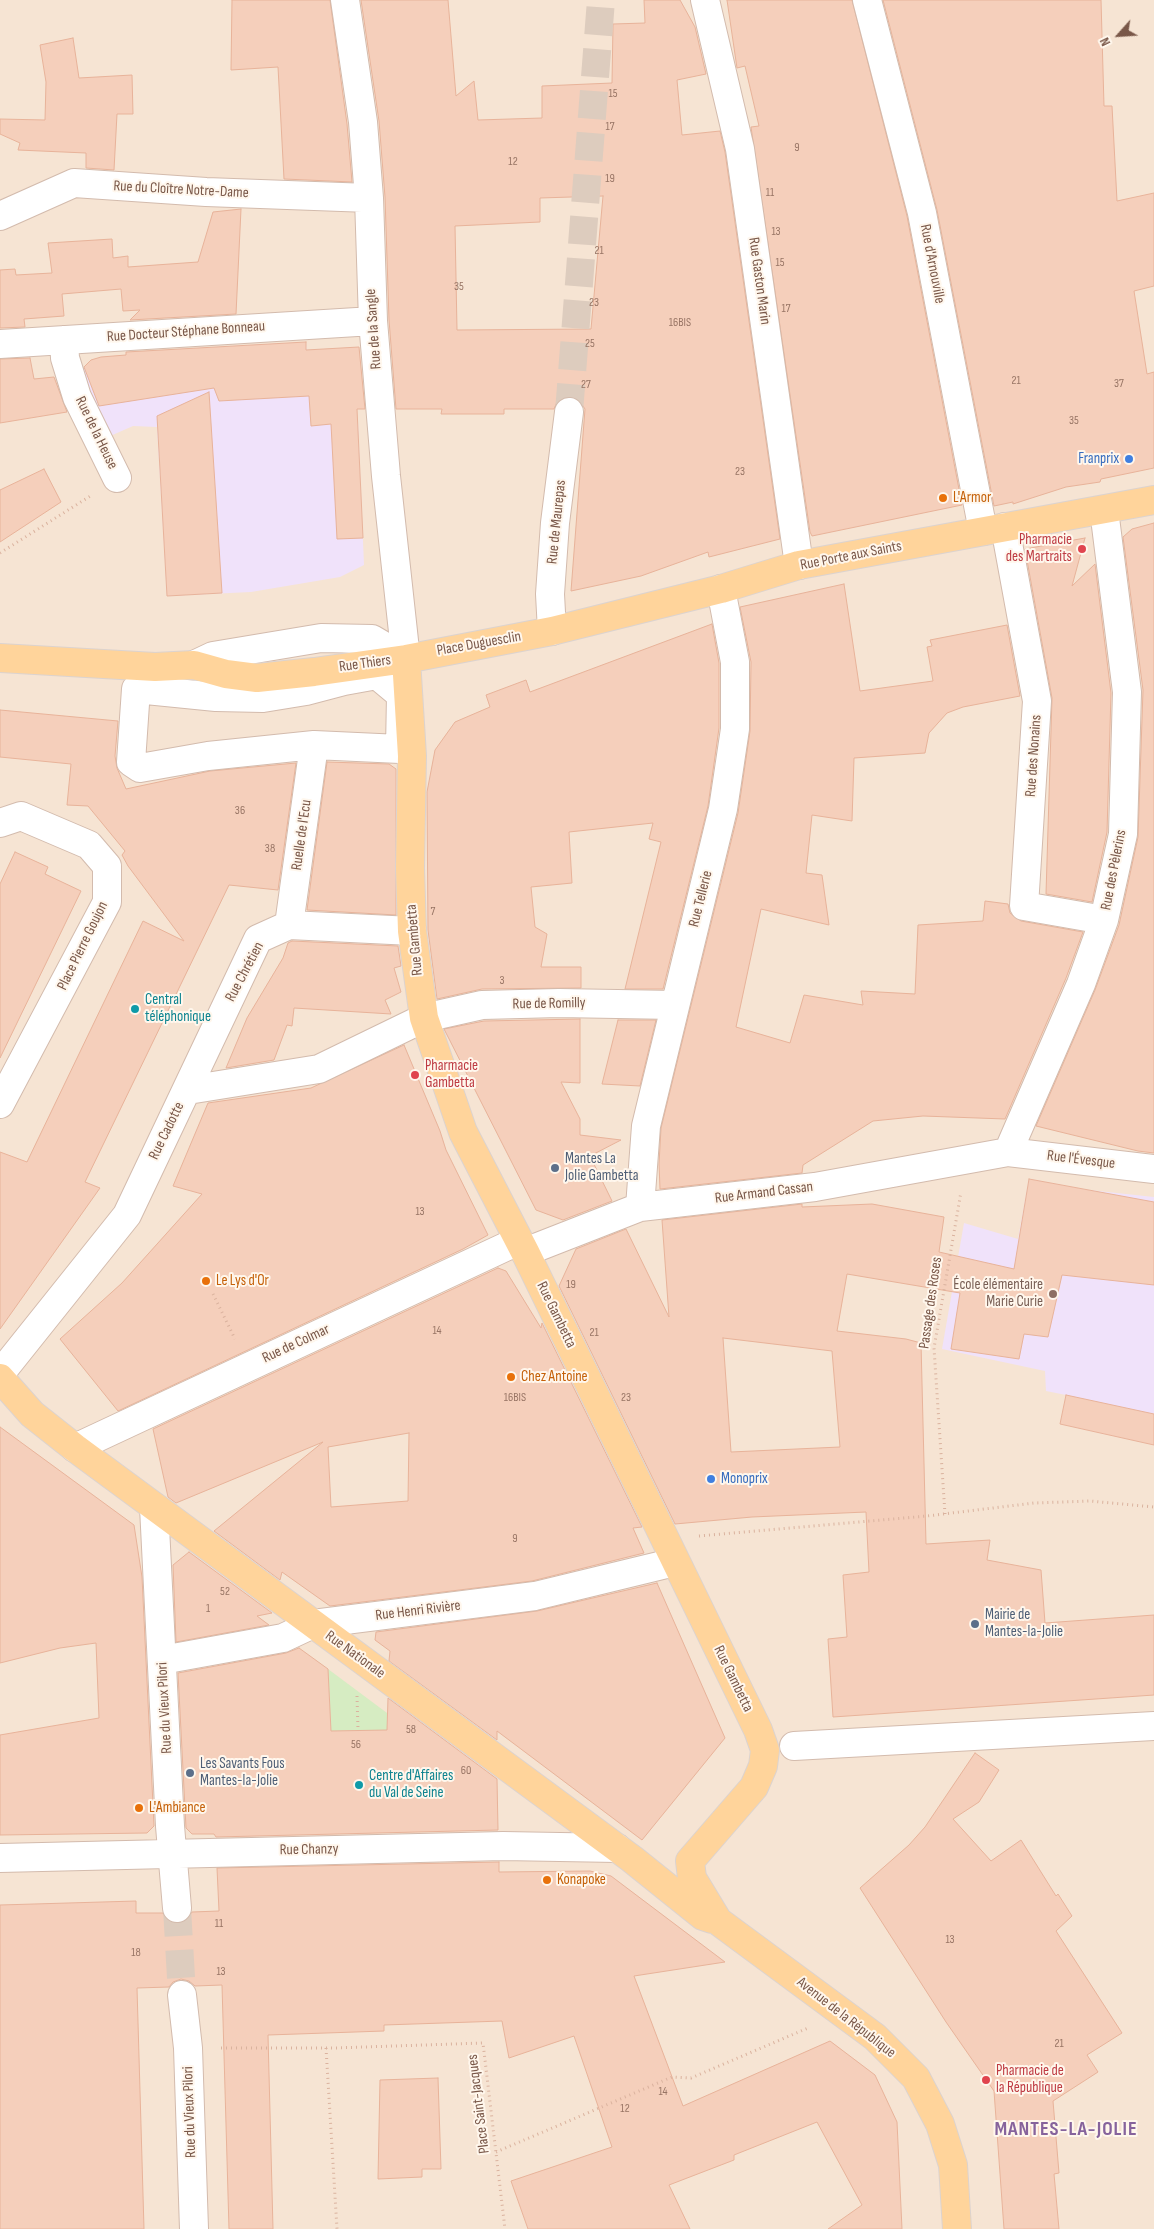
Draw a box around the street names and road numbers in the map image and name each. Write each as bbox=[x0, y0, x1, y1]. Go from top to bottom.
street label: Rue du Cloître Notre-Dame bbox=[113, 177, 249, 203]
street label: Rue d'Arnouville bbox=[915, 223, 949, 305]
street label: Rue Gaston Marin bbox=[744, 236, 774, 326]
street label: Rue de la Sangle bbox=[362, 288, 386, 370]
street label: Rue Docteur Stéphane Bonneau bbox=[106, 317, 266, 347]
street label: Rue de la Heuse bbox=[71, 394, 121, 472]
street label: Rue de Maurepas bbox=[544, 479, 570, 565]
street label: Rue Porte aux Saints bbox=[799, 537, 903, 575]
street label: Place Duguesclin bbox=[436, 628, 522, 660]
street label: Rue Thiers bbox=[338, 651, 392, 677]
street label: Rue des Nonains bbox=[1022, 714, 1046, 798]
street label: Ruelle de l'Ecu bbox=[288, 798, 316, 872]
street label: Rue des Pèlerins bbox=[1097, 828, 1131, 912]
street label: Rue Tellerie bbox=[685, 869, 717, 929]
street label: Place Pierre Goujon bbox=[54, 899, 112, 993]
street label: Rue Gambetta bbox=[403, 904, 427, 976]
street label: Rue Chrétien bbox=[222, 939, 268, 1005]
street label: Rue de Romilly bbox=[512, 994, 586, 1014]
street label: Rue Cadotte bbox=[145, 1099, 189, 1163]
street label: Rue l'Évesque bbox=[1046, 1147, 1116, 1173]
street label: Rue Armand Cassan bbox=[714, 1178, 814, 1208]
street label: Passage des Roses bbox=[916, 1256, 946, 1350]
street label: Rue Gambetta bbox=[532, 1279, 580, 1351]
street label: Rue de Colmar bbox=[260, 1321, 332, 1367]
street label: Rue Henri Rivière bbox=[374, 1597, 462, 1625]
street label: Rue Nationale bbox=[322, 1627, 388, 1683]
street label: Rue Gambetta bbox=[709, 1643, 757, 1715]
street label: Rue du Vieux Pilori bbox=[154, 1662, 176, 1754]
street label: Rue Chanzy bbox=[279, 1840, 339, 1860]
street label: Avenue de la République bbox=[793, 1974, 899, 2062]
street label: Place Saint-Jacques bbox=[464, 2053, 494, 2155]
street label: Rue du Vieux Pilori bbox=[179, 2066, 201, 2158]

